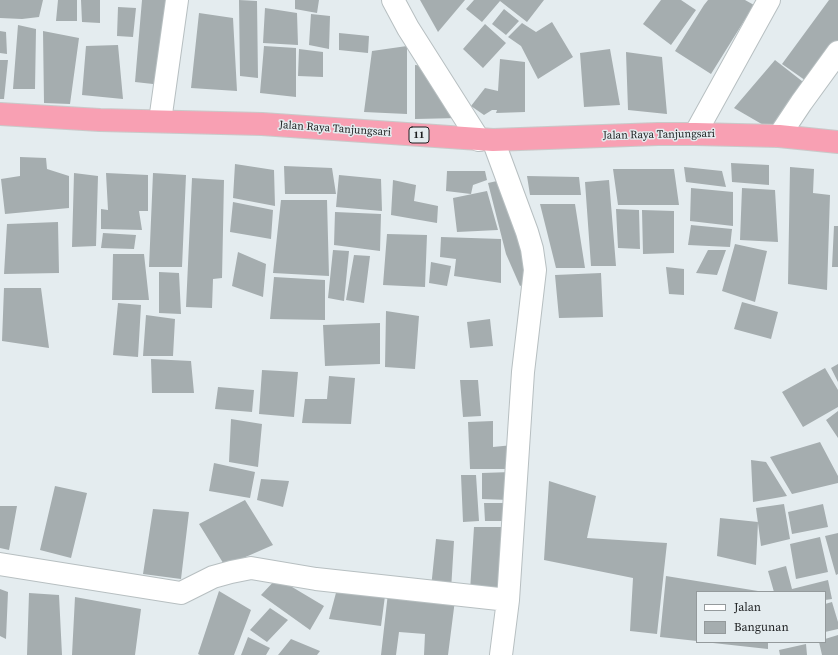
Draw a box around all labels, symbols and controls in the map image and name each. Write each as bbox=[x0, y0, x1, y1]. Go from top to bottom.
street label: Jalan Raya Tanjungsari bbox=[279, 119, 391, 139]
road number: 11 bbox=[409, 127, 429, 143]
street label: Jalan Raya Tanjungsari bbox=[603, 127, 715, 143]
legend bbox=[696, 591, 826, 643]
text: Jalan bbox=[734, 599, 761, 615]
text: Bangunan bbox=[734, 619, 789, 635]

